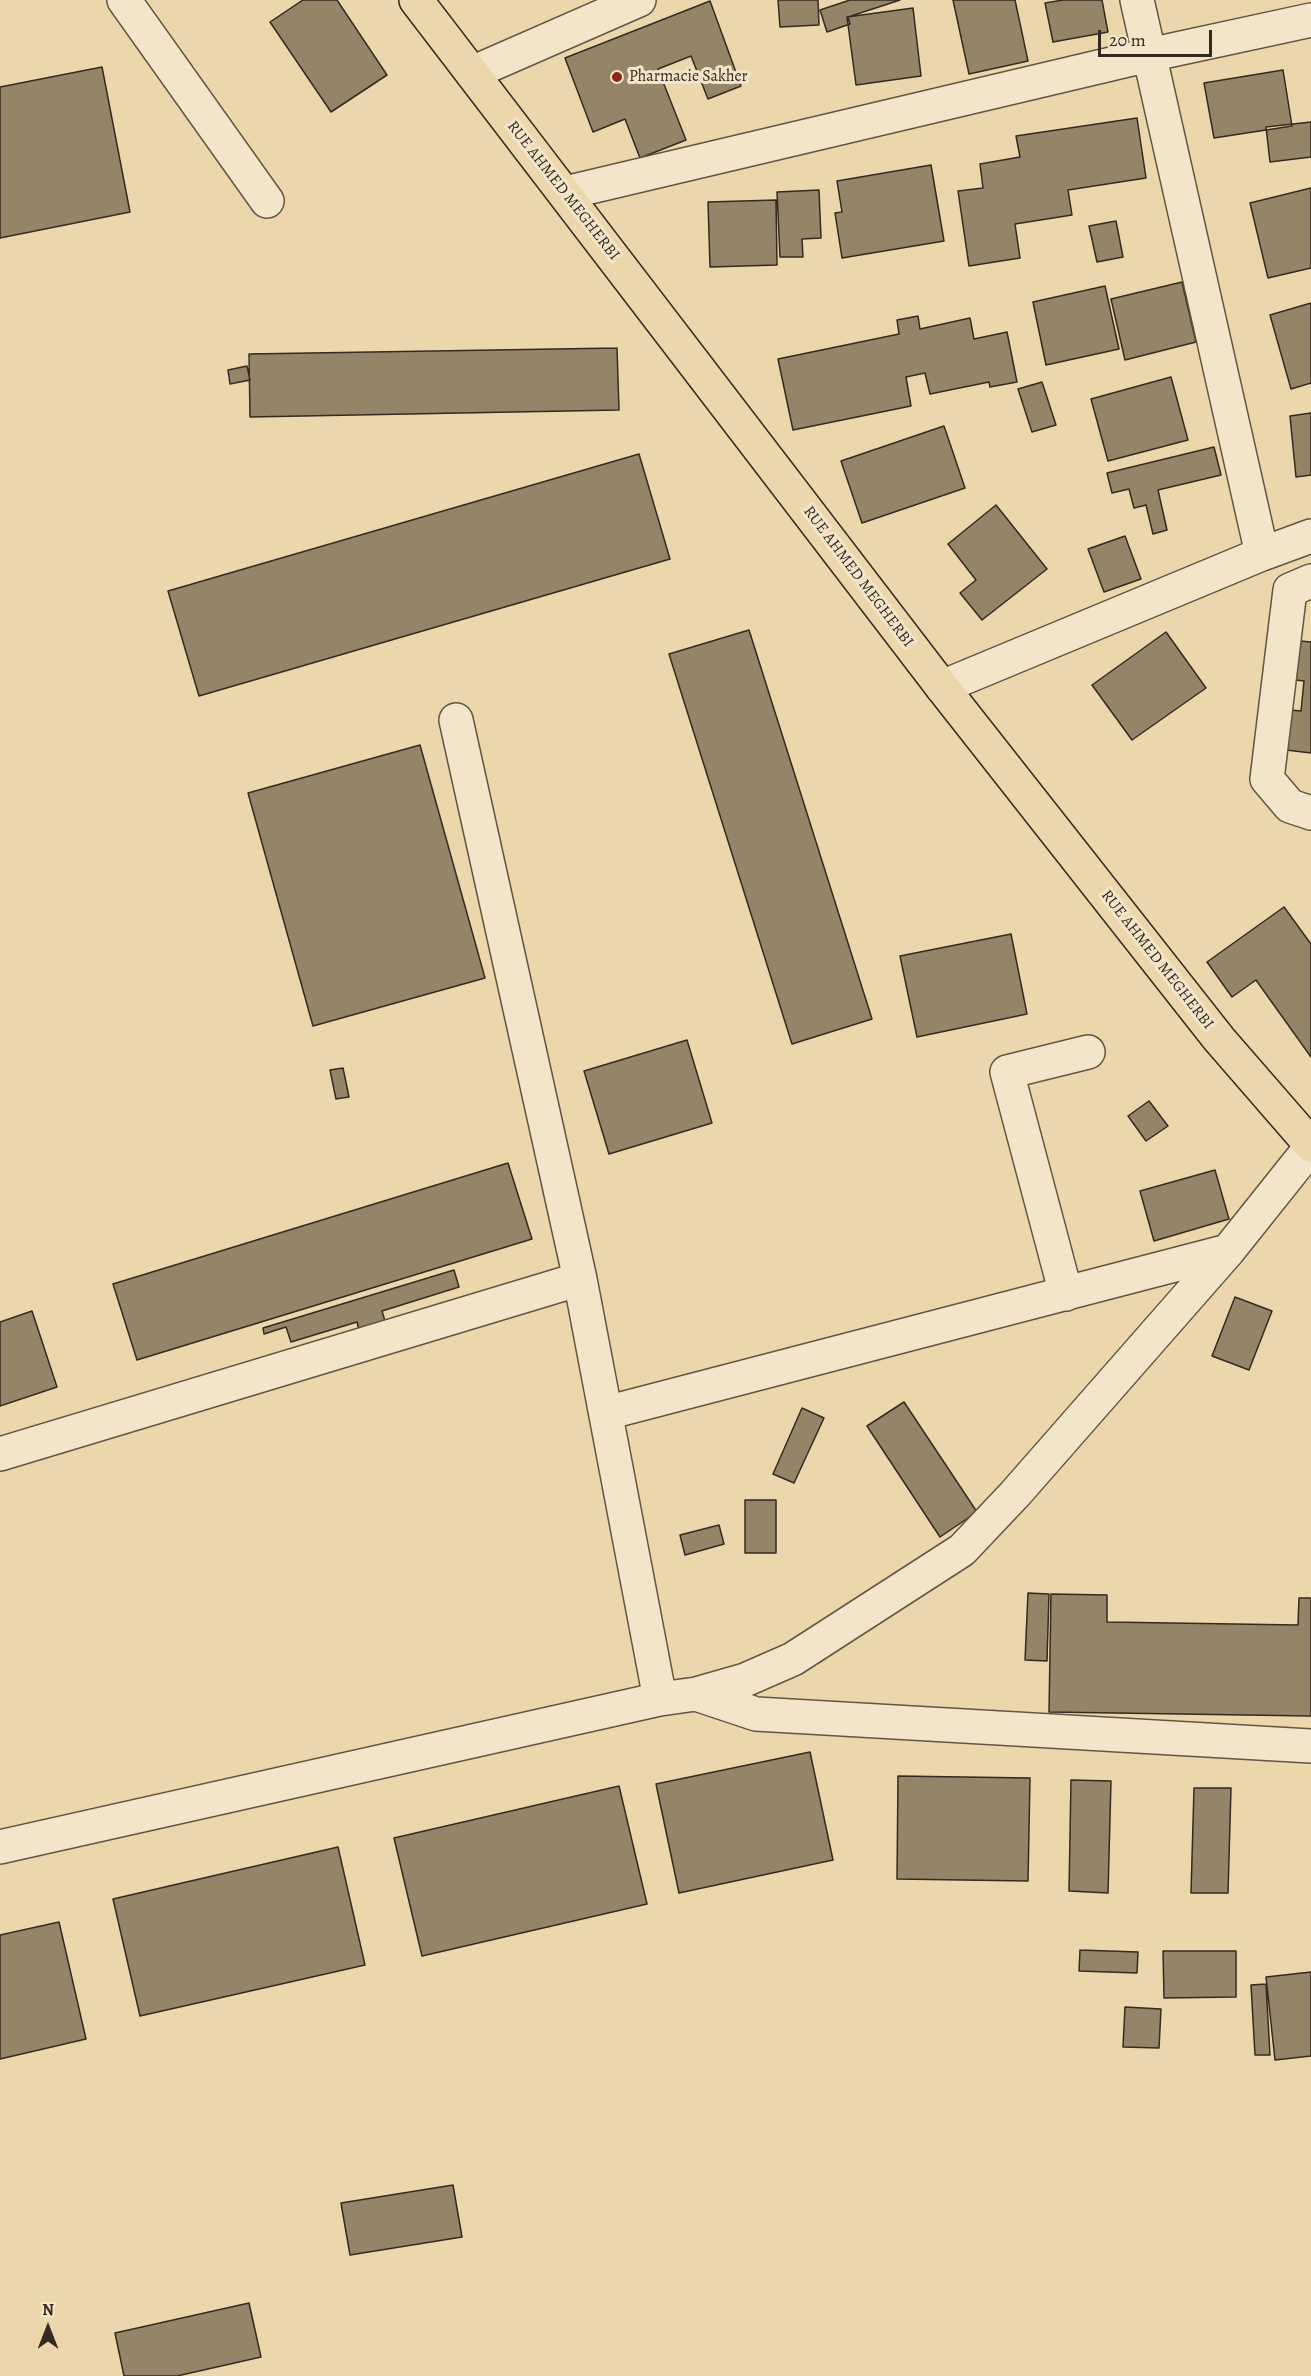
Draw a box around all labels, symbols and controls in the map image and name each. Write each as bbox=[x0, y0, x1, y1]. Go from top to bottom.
scale bar bbox=[1101, 18, 1215, 56]
text: 20 m bbox=[1109, 28, 1146, 52]
place label: Pharmacie Sakher bbox=[629, 67, 748, 87]
marker: Pharmacie Sakher bbox=[610, 70, 624, 84]
street label: RUE AHMED MEGHERBI bbox=[503, 117, 623, 265]
street label: RUE AHMED MEGHERBI bbox=[799, 503, 917, 651]
street label: RUE AHMED MEGHERBI bbox=[1097, 886, 1217, 1034]
north arrow bbox=[18, 2298, 78, 2358]
text: N bbox=[42, 2299, 54, 2321]

